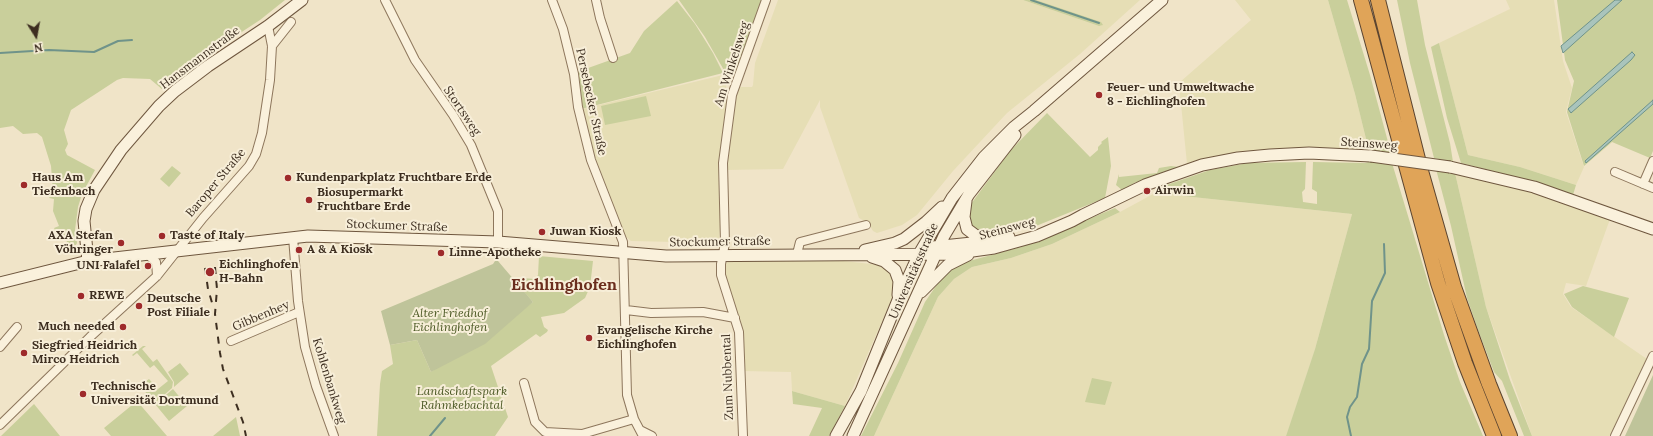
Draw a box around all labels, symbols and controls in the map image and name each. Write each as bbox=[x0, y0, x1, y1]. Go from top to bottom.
north arrow bbox=[16, 16, 56, 56]
street label: Am Winkelsweg bbox=[712, 20, 752, 108]
street label: Hansmannstraße bbox=[157, 23, 243, 93]
text: N bbox=[33, 40, 44, 55]
street label: Persebecker Straße bbox=[573, 47, 609, 157]
place label: Feuer- und Umweltwache 8 - Eichlinghofen bbox=[1107, 81, 1254, 109]
street label: Stortsweg bbox=[440, 84, 484, 138]
marker: Feuer- und Umweltwache 8 - Eichlinghofen bbox=[1094, 90, 1104, 100]
street label: Steinsweg bbox=[1340, 135, 1398, 153]
street label: Baroper Straße bbox=[183, 146, 249, 220]
place label: Haus Am Tiefenbach bbox=[32, 171, 95, 199]
place label: Kundenparkplatz Fruchtbare Erde bbox=[296, 171, 492, 185]
marker: Kundenparkplatz Fruchtbare Erde bbox=[283, 173, 293, 183]
marker: Haus Am Tiefenbach bbox=[19, 180, 29, 190]
place label: Airwin bbox=[1155, 184, 1194, 198]
place label: Biosupermarkt Fruchtbare Erde bbox=[317, 186, 411, 214]
marker: Airwin bbox=[1142, 186, 1152, 196]
marker: Biosupermarkt Fruchtbare Erde bbox=[304, 195, 314, 205]
street label: Steinsweg bbox=[978, 215, 1036, 243]
street label: Stockumer Straße bbox=[346, 217, 448, 235]
street label: Universitätsstraße bbox=[886, 221, 942, 321]
place label: Juwan Kiosk bbox=[550, 225, 621, 239]
marker: Juwan Kiosk bbox=[537, 227, 547, 237]
place label: AXA Stefan Vöhringer bbox=[48, 229, 113, 257]
place label: Taste of Italy bbox=[170, 229, 244, 243]
marker: Taste of Italy bbox=[157, 231, 167, 241]
street label: Stockumer Straße bbox=[669, 234, 771, 250]
marker: AXA Stefan Vöhringer bbox=[116, 238, 126, 248]
place label: A & A Kiosk bbox=[307, 243, 373, 257]
marker: A & A Kiosk bbox=[294, 245, 304, 255]
place label: Linne-Apotheke bbox=[449, 246, 541, 260]
marker: Linne-Apotheke bbox=[436, 248, 446, 258]
place label: Eichlinghofen H-Bahn bbox=[219, 258, 299, 286]
place label: UNI Falafel bbox=[77, 259, 140, 273]
marker: UNI Falafel bbox=[143, 261, 153, 271]
marker: Eichlinghofen H-Bahn bbox=[204, 266, 216, 278]
district label: Eichlinghofen bbox=[511, 275, 617, 295]
place label: REWE bbox=[89, 289, 124, 303]
marker: REWE bbox=[76, 291, 86, 301]
place label: Deutsche Post Filiale bbox=[147, 292, 210, 320]
street label: Gibbenhey bbox=[230, 298, 292, 334]
marker: Deutsche Post Filiale bbox=[134, 301, 144, 311]
park label: Alter Friedhof Eichlinghofen bbox=[413, 307, 487, 335]
place label: Much needed bbox=[38, 320, 115, 334]
marker: Much needed bbox=[118, 322, 128, 332]
place label: Evangelische Kirche Eichlinghofen bbox=[597, 324, 713, 352]
marker: Evangelische Kirche Eichlinghofen bbox=[584, 333, 594, 343]
street label: Zum Nubbental bbox=[719, 334, 737, 420]
street label: Kohlenbankweg bbox=[309, 336, 349, 426]
place label: Siegfried Heidrich Mirco Heidrich bbox=[32, 339, 137, 367]
marker: Siegfried Heidrich Mirco Heidrich bbox=[19, 348, 29, 358]
place label: Technische Universität Dortmund bbox=[91, 380, 219, 408]
park label: Landschaftspark Rahmkebachtal bbox=[417, 385, 507, 413]
marker: Technische Universität Dortmund bbox=[78, 389, 88, 399]

